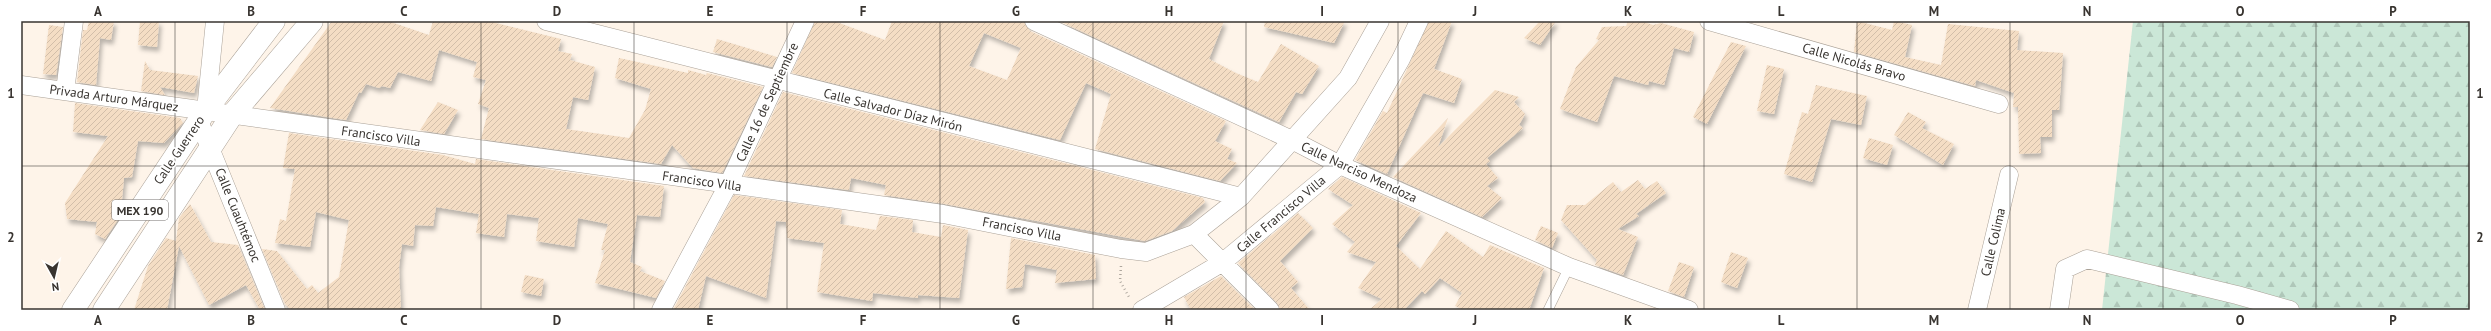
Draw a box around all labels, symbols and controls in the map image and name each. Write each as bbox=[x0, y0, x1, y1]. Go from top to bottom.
text: A bbox=[94, 3, 102, 20]
text: B bbox=[247, 3, 255, 20]
text: C bbox=[400, 3, 408, 20]
text: D bbox=[553, 3, 561, 20]
text: E bbox=[707, 3, 714, 20]
text: F bbox=[860, 3, 867, 20]
text: G bbox=[1012, 3, 1020, 20]
text: H bbox=[1165, 3, 1173, 20]
text: I bbox=[1320, 3, 1324, 20]
text: J bbox=[1472, 3, 1477, 20]
text: K bbox=[1624, 3, 1632, 20]
text: L bbox=[1778, 3, 1785, 20]
text: M bbox=[1929, 3, 1939, 20]
text: N bbox=[2083, 3, 2091, 20]
text: O bbox=[2236, 3, 2245, 20]
text: P bbox=[2389, 3, 2397, 20]
street label: Calle Nicolás Bravo bbox=[1800, 39, 1908, 85]
street label: Calle 16 de Septiembre bbox=[732, 40, 802, 164]
street label: Privada Arturo Márquez bbox=[48, 81, 180, 115]
text: 1 bbox=[7, 85, 15, 102]
street label: Calle Salvador Díaz Mirón bbox=[822, 85, 964, 135]
text: 1 bbox=[2476, 85, 2484, 102]
street label: Calle Guerrero bbox=[150, 112, 208, 188]
street label: Francisco Villa bbox=[340, 122, 422, 150]
street label: Calle Narciso Mendoza bbox=[1298, 138, 1420, 206]
street label: Calle Cuauhtémoc bbox=[211, 165, 265, 265]
street label: Francisco Villa bbox=[661, 167, 743, 195]
street label: Calle Francisco Villa bbox=[1233, 172, 1329, 256]
road number: MEX 190 bbox=[112, 200, 168, 220]
street label: Calle Colima bbox=[1977, 206, 2009, 278]
street label: Francisco Villa bbox=[981, 213, 1063, 245]
text: 2 bbox=[7, 229, 15, 246]
text: 2 bbox=[2476, 229, 2484, 246]
north arrow bbox=[34, 257, 74, 297]
text: N bbox=[51, 279, 60, 294]
text: A bbox=[94, 312, 102, 329]
text: B bbox=[247, 312, 255, 329]
text: C bbox=[400, 312, 408, 329]
text: D bbox=[553, 312, 561, 329]
text: E bbox=[707, 312, 714, 329]
text: F bbox=[860, 312, 867, 329]
text: G bbox=[1012, 312, 1020, 329]
text: H bbox=[1165, 312, 1173, 329]
text: I bbox=[1320, 312, 1324, 329]
text: J bbox=[1472, 312, 1477, 329]
text: K bbox=[1624, 312, 1632, 329]
text: L bbox=[1778, 312, 1785, 329]
text: M bbox=[1929, 312, 1939, 329]
text: N bbox=[2083, 312, 2091, 329]
text: O bbox=[2236, 312, 2245, 329]
text: P bbox=[2389, 312, 2397, 329]

